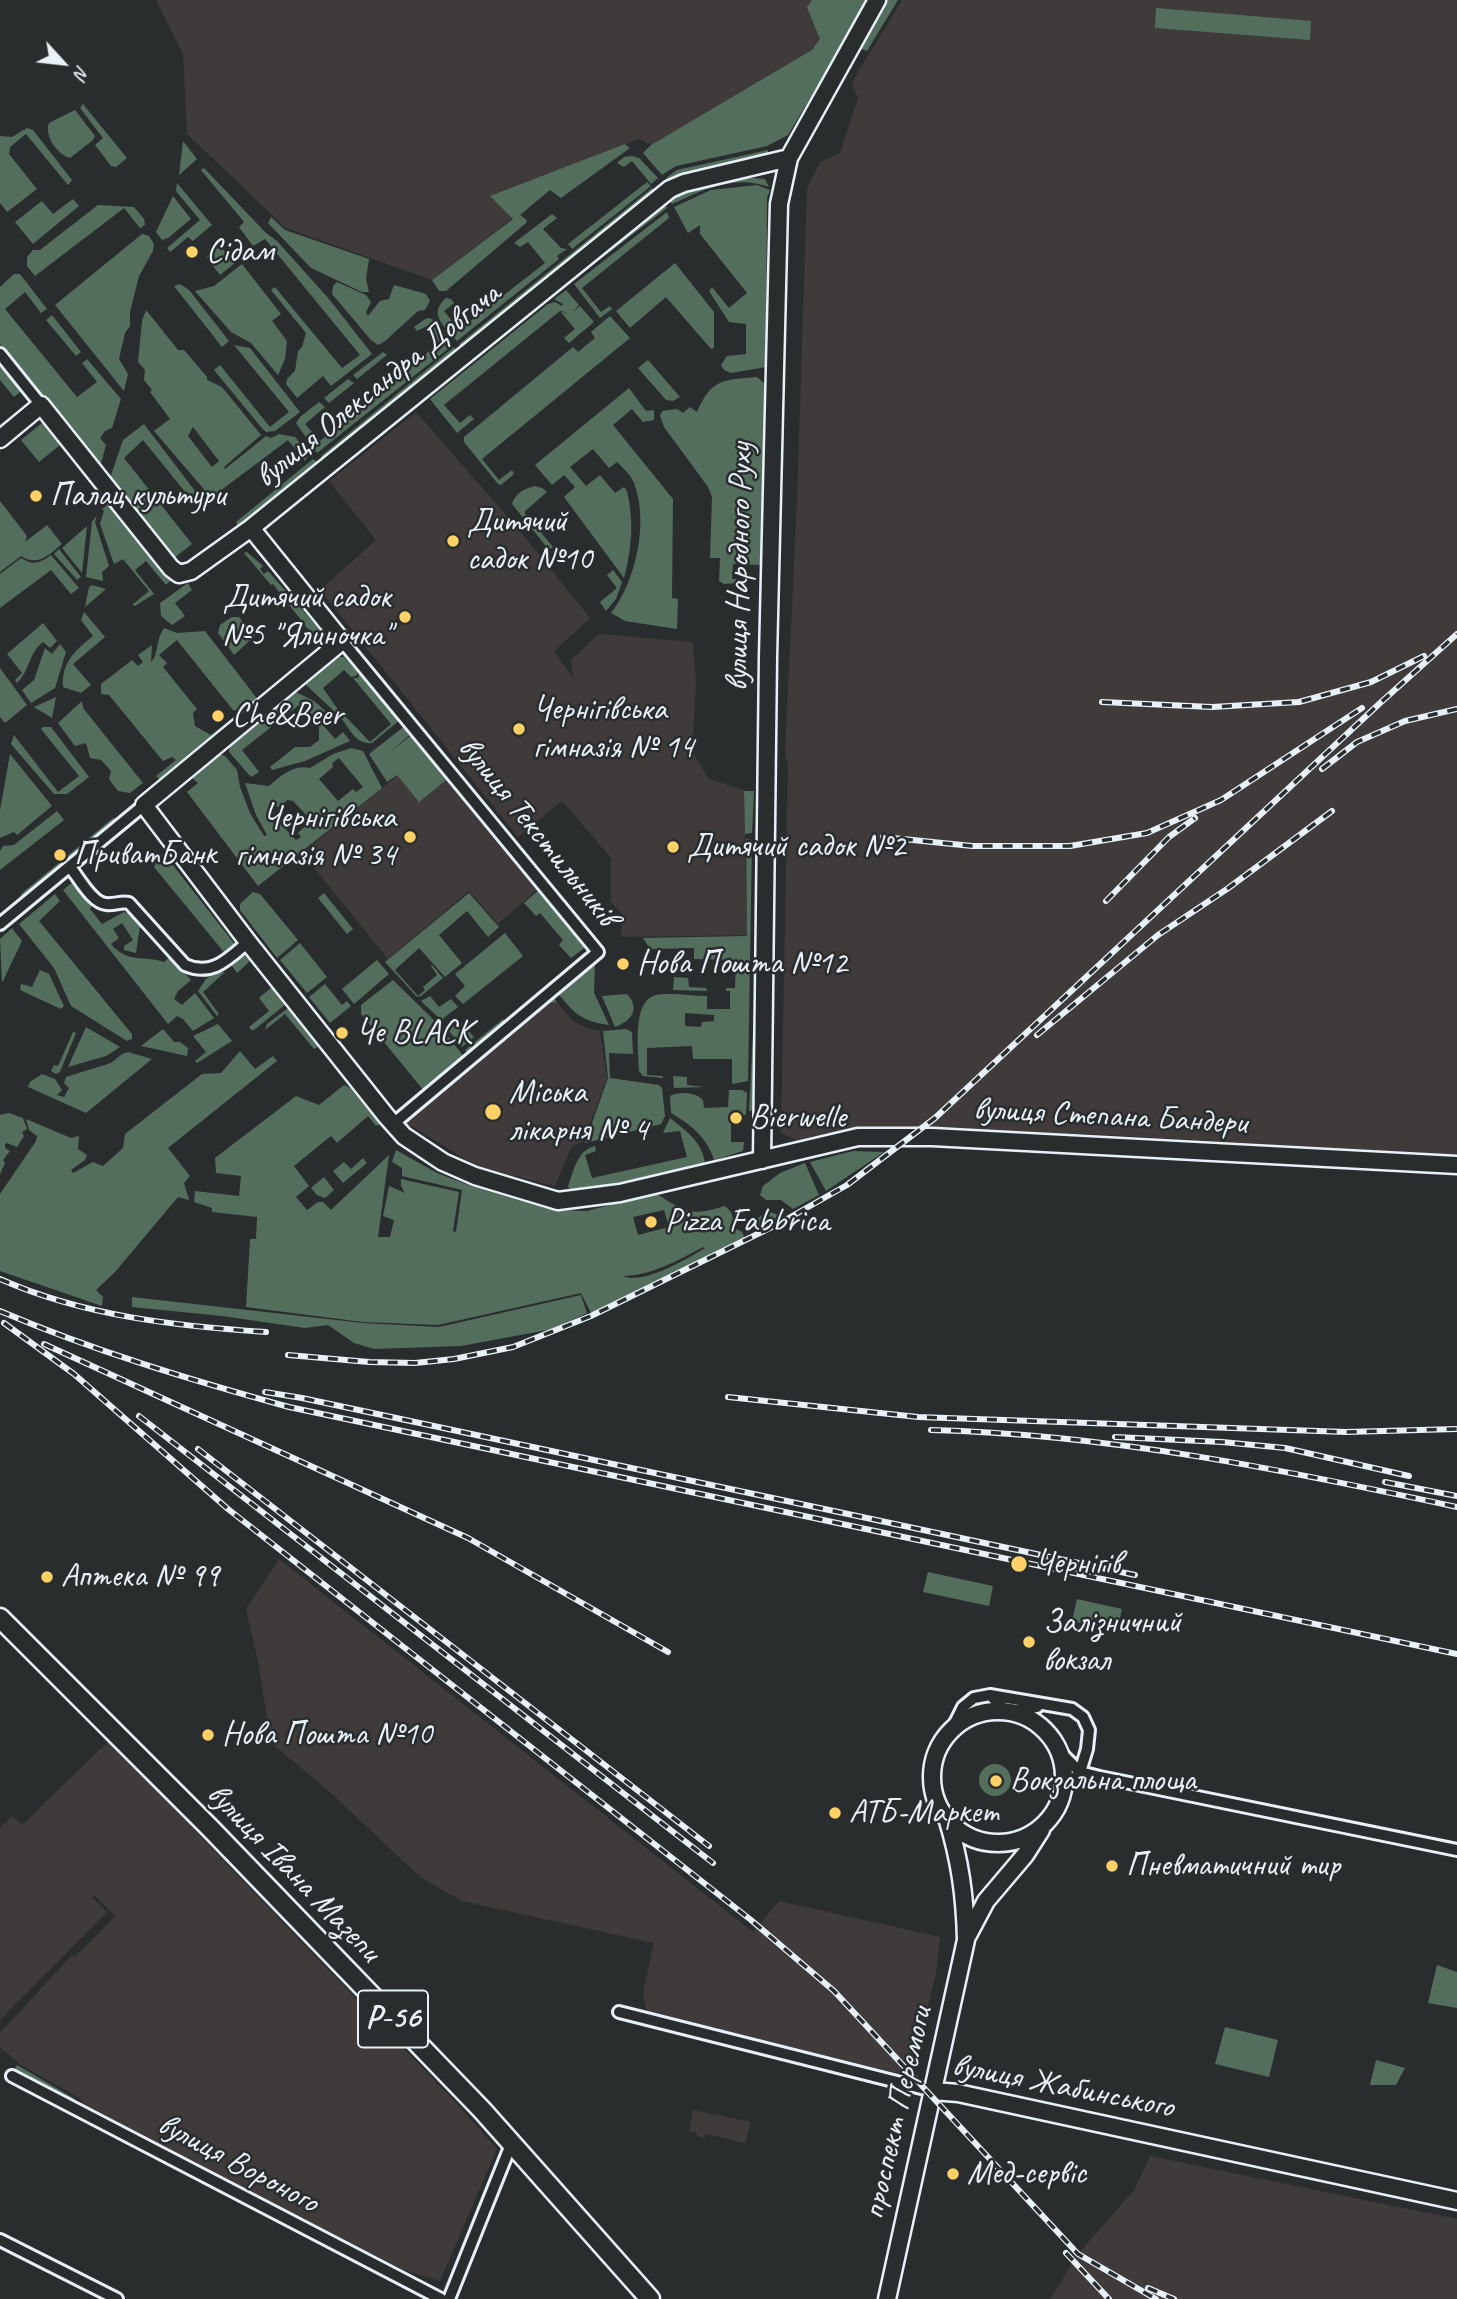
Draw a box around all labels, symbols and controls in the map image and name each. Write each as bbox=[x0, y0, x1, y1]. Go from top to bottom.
north arrow bbox=[28, 28, 98, 98]
text: N bbox=[68, 62, 95, 83]
place label: Сідам bbox=[206, 232, 273, 272]
marker: Сідам bbox=[184, 244, 200, 260]
street label: вулиця Олександра Довгача bbox=[247, 275, 509, 497]
street label: вулиця Народного Руху bbox=[718, 442, 762, 692]
place label: Палац культури bbox=[50, 476, 225, 516]
marker: Палац культури bbox=[28, 488, 44, 504]
place label: Дитячий садок №10 bbox=[467, 502, 592, 580]
marker: Дитячий садок №10 bbox=[445, 533, 461, 549]
place label: Дитячий садок №5 "Ялиночка" bbox=[222, 578, 391, 656]
marker: Дитячий садок №5 "Ялиночка" bbox=[397, 609, 413, 625]
place label: Чернігівська гімназія № 14 bbox=[533, 690, 694, 768]
place label: Che&Beer bbox=[232, 696, 343, 736]
marker: Che&Beer bbox=[210, 708, 226, 724]
marker: Чернігівська гімназія № 14 bbox=[511, 721, 527, 737]
street label: вулиця Текстильників bbox=[449, 729, 625, 935]
place label: Чернігівська гімназія № 34 bbox=[235, 798, 396, 876]
place label: Дитячий садок №2 bbox=[687, 827, 905, 867]
marker: Чернігівська гімназія № 34 bbox=[402, 829, 418, 845]
place label: ПриватБанк bbox=[74, 835, 216, 875]
marker: Дитячий садок №2 bbox=[665, 839, 681, 855]
marker: ПриватБанк bbox=[52, 847, 68, 863]
place label: Нова Пошта №12 bbox=[637, 944, 847, 984]
marker: Нова Пошта №12 bbox=[615, 956, 631, 972]
place label: Че BLACK bbox=[356, 1013, 472, 1053]
marker: Че BLACK bbox=[334, 1025, 350, 1041]
place label: Міська лікарня № 4 bbox=[509, 1073, 648, 1151]
street label: вулиця Степана Бандери bbox=[972, 1090, 1248, 1144]
place label: Bierwelle bbox=[750, 1098, 846, 1138]
marker: Міська лікарня № 4 bbox=[483, 1102, 503, 1122]
marker: Bierwelle bbox=[728, 1110, 744, 1126]
place label: Pizza Fabbrica bbox=[665, 1202, 829, 1242]
marker: Pizza Fabbrica bbox=[643, 1214, 659, 1230]
place label: Чернігів bbox=[1035, 1544, 1120, 1584]
marker: Чернігів bbox=[1009, 1554, 1029, 1574]
place label: Аптека № 99 bbox=[61, 1557, 219, 1597]
marker: Аптека № 99 bbox=[39, 1569, 55, 1585]
place label: Залізничний вокзал bbox=[1043, 1603, 1181, 1681]
marker: Залізничний вокзал bbox=[1021, 1634, 1037, 1650]
place label: Нова Пошта №10 bbox=[222, 1715, 432, 1755]
marker: Нова Пошта №10 bbox=[200, 1727, 216, 1743]
place label: Вокзальна площа bbox=[1010, 1761, 1196, 1801]
marker: Вокзальна площа bbox=[988, 1773, 1004, 1789]
street label: вулиця Івана Мазепи bbox=[198, 1775, 388, 1971]
place label: АТБ-Маркет bbox=[849, 1793, 999, 1833]
marker: АТБ-Маркет bbox=[827, 1805, 843, 1821]
place label: Пневматичний тир bbox=[1126, 1846, 1340, 1886]
marker: Пневматичний тир bbox=[1104, 1858, 1120, 1874]
road number: Р-56 bbox=[358, 1991, 428, 2048]
street label: проспект Перемоги bbox=[854, 2003, 942, 2223]
street label: вулиця Жабинського bbox=[949, 2046, 1177, 2128]
street label: вулиця Вороного bbox=[151, 2105, 325, 2223]
place label: Мед-сервіс bbox=[967, 2154, 1086, 2194]
marker: Мед-сервіс bbox=[945, 2166, 961, 2182]

